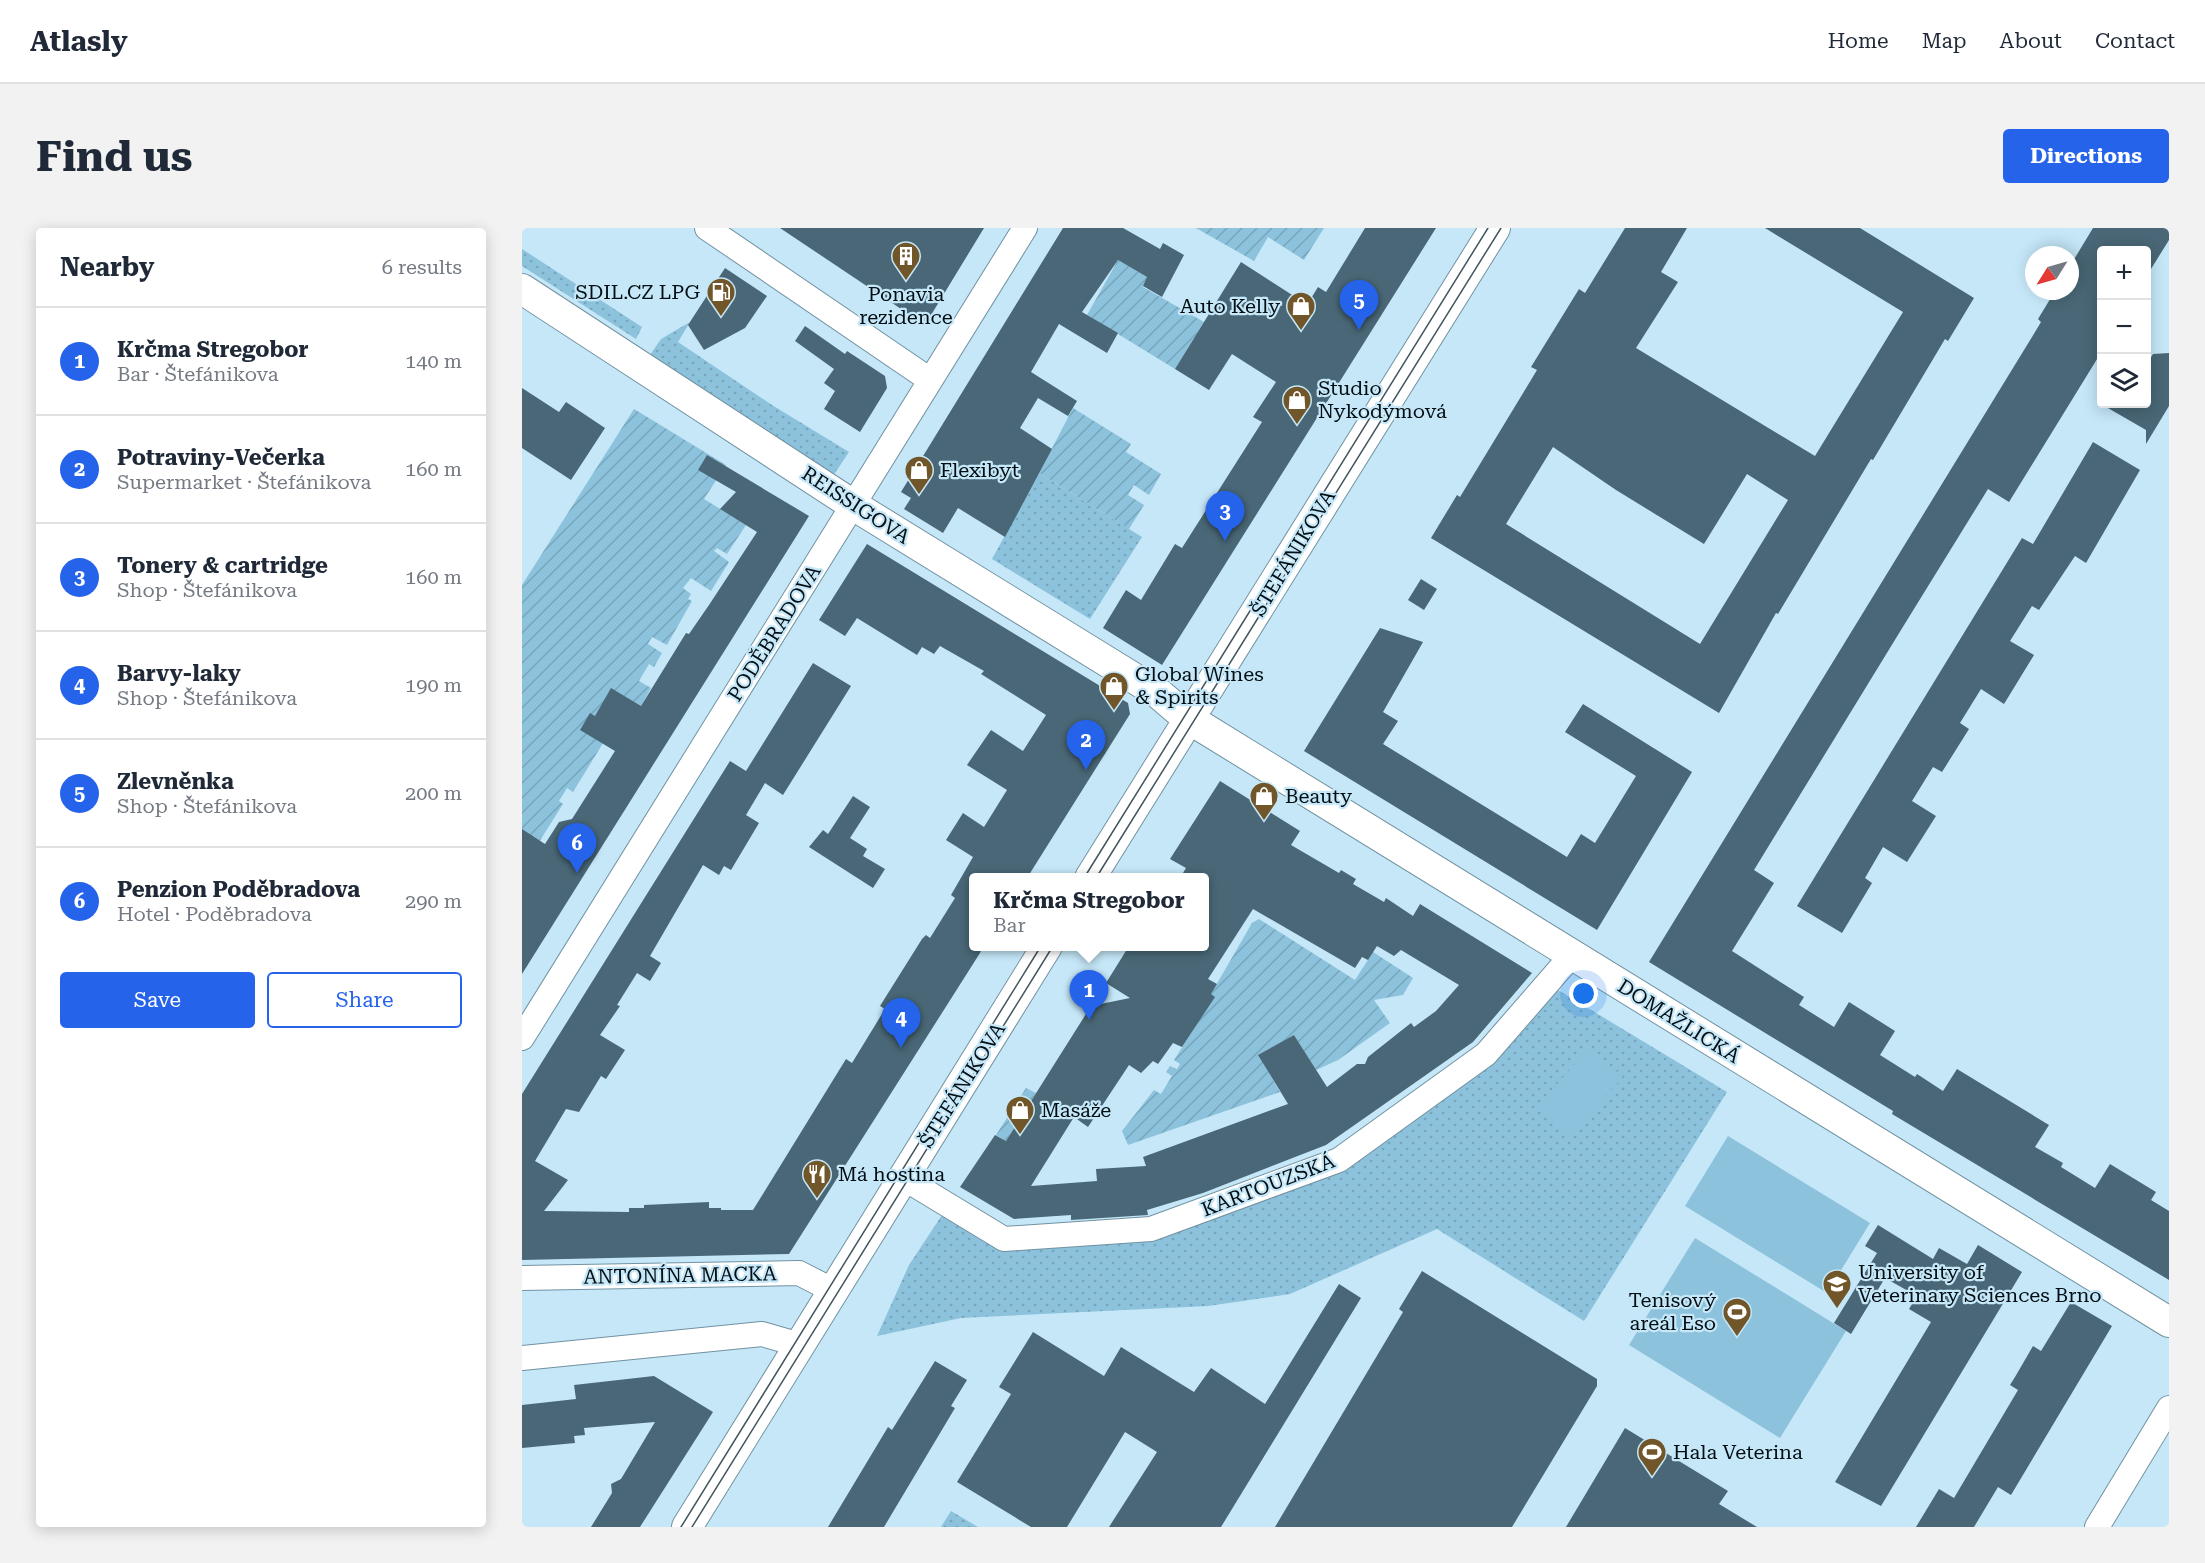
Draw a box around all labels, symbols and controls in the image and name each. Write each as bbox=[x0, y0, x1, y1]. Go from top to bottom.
text: Atlasly bbox=[30, 25, 128, 58]
text: Home bbox=[1828, 29, 1889, 53]
text: Map bbox=[1922, 29, 1967, 53]
text: About bbox=[2000, 29, 2062, 53]
text: Contact bbox=[2095, 29, 2175, 53]
button: Directions bbox=[2003, 129, 2169, 183]
text: Find us bbox=[36, 132, 193, 181]
building icon: Ponavia rezidence bbox=[890, 240, 922, 282]
north arrow bbox=[2025, 246, 2079, 300]
map controls bbox=[2097, 246, 2151, 408]
button: + bbox=[2097, 246, 2151, 300]
text: Nearby bbox=[60, 252, 154, 282]
text: 6 results bbox=[382, 255, 462, 279]
fuel station icon: SDIL.CZ LPG bbox=[705, 276, 737, 318]
place label: SDIL.CZ LPG bbox=[575, 280, 701, 304]
pin: 5 bbox=[1340, 280, 1378, 330]
place label: Ponavia rezidence bbox=[859, 282, 953, 329]
shop icon: Auto Kelly bbox=[1285, 290, 1317, 332]
place label: Auto Kelly bbox=[1180, 294, 1280, 318]
button: − bbox=[2097, 300, 2151, 354]
text: Krčma Stregobor bbox=[117, 337, 308, 362]
text: 1 bbox=[74, 349, 85, 373]
text: 140 m bbox=[405, 349, 462, 373]
button: layers bbox=[2097, 354, 2151, 408]
text: Bar · Štefánikova bbox=[117, 362, 279, 386]
place label: Studio Nykodýmová bbox=[1318, 376, 1447, 423]
shop icon: Studio Nykodýmová bbox=[1281, 384, 1313, 426]
text: Potraviny-Večerka bbox=[117, 445, 325, 470]
shop icon: Flexibyt bbox=[903, 454, 935, 496]
text: 2 bbox=[74, 457, 85, 481]
text: 160 m bbox=[405, 457, 462, 481]
place label: Flexibyt bbox=[940, 458, 1020, 482]
street label: REISSIGOVA bbox=[797, 461, 915, 549]
text: Supermarket · Štefánikova bbox=[117, 470, 371, 494]
street label: ŠTEFÁNIKOVA bbox=[1246, 486, 1340, 620]
pin: 3 bbox=[1206, 492, 1244, 541]
text: Tonery & cartridge bbox=[117, 553, 328, 578]
street label: PODĚBRADOVA bbox=[722, 560, 826, 706]
text: 3 bbox=[74, 565, 85, 589]
text: 160 m bbox=[405, 565, 462, 589]
text: Shop · Štefánikova bbox=[117, 578, 297, 602]
text: Barvy-laky bbox=[117, 661, 241, 686]
place label: Global Wines & Spirits bbox=[1135, 662, 1264, 709]
shop icon: Global Wines & Spirits bbox=[1098, 670, 1130, 712]
text: 4 bbox=[74, 673, 85, 697]
text: 190 m bbox=[405, 673, 462, 697]
text: Shop · Štefánikova bbox=[117, 686, 297, 710]
pin: 2 bbox=[1066, 720, 1106, 770]
text: Zlevněnka bbox=[117, 769, 234, 794]
shop icon: Beauty bbox=[1248, 780, 1280, 822]
text: 5 bbox=[74, 781, 85, 805]
text: 200 m bbox=[405, 781, 462, 805]
place label: Beauty bbox=[1285, 784, 1352, 808]
text: Shop · Štefánikova bbox=[117, 794, 297, 818]
pin: 6 bbox=[558, 824, 596, 873]
popup bbox=[969, 873, 1209, 951]
text: Penzion Poděbradova bbox=[117, 877, 360, 902]
text: Krčma Stregobor bbox=[993, 888, 1185, 913]
text: 6 bbox=[74, 889, 85, 913]
text: 290 m bbox=[405, 889, 462, 913]
text: Hotel · Poděbradova bbox=[117, 902, 312, 926]
text: Bar bbox=[993, 913, 1026, 937]
pin: 1 bbox=[1070, 970, 1108, 1020]
button: Save bbox=[60, 972, 255, 1028]
button: Share bbox=[267, 972, 462, 1028]
street label: DOMAŽLICKÁ bbox=[1613, 974, 1745, 1068]
your location bbox=[1569, 979, 1598, 1008]
pin: 4 bbox=[882, 998, 920, 1048]
street label: ŠTEFÁNIKOVA bbox=[914, 1018, 1010, 1152]
shop icon: Masáže bbox=[1004, 1094, 1036, 1136]
place label: Masáže bbox=[1041, 1098, 1111, 1122]
street label: KARTOUZSKÁ bbox=[1198, 1149, 1338, 1221]
restaurant icon: Má hostina bbox=[801, 1158, 833, 1200]
place label: Má hostina bbox=[838, 1162, 945, 1186]
place label: University of Veterinary Sciences Brno bbox=[1858, 1260, 2102, 1307]
street label: ANTONÍNA MACKA bbox=[583, 1261, 777, 1289]
school or university icon: University of Veterinary Sciences Brno bbox=[1821, 1268, 1853, 1310]
place label: Tenisový areál Eso bbox=[1628, 1288, 1716, 1335]
sports icon: Tenisový areál Eso bbox=[1721, 1296, 1753, 1338]
sports icon: Hala Veterina bbox=[1636, 1436, 1668, 1478]
place label: Hala Veterina bbox=[1673, 1440, 1803, 1464]

